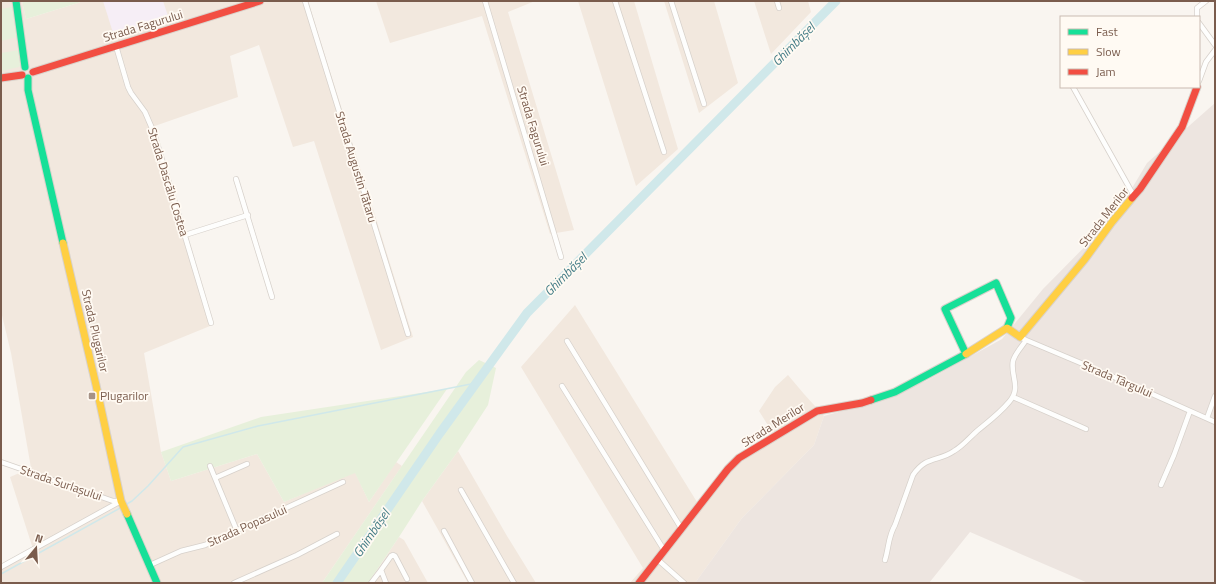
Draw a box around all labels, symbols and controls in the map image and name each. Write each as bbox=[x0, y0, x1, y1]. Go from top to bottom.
street label: Strada Fagurului bbox=[101, 4, 185, 47]
water label: Ghimbășel bbox=[767, 16, 821, 70]
legend bbox=[1060, 16, 1200, 88]
text: Fast bbox=[1096, 22, 1119, 41]
text: Slow bbox=[1096, 42, 1121, 61]
text: Jam bbox=[1096, 62, 1116, 81]
street label: Strada Fagurului bbox=[512, 84, 555, 168]
street label: Strada Augustin Tătaru bbox=[331, 109, 382, 225]
street label: Strada Dascălu Costea bbox=[143, 125, 194, 239]
street label: Strada Merilor bbox=[1074, 183, 1133, 251]
water label: Ghimbășel bbox=[539, 246, 593, 300]
street label: Strada Plugarilor bbox=[77, 288, 114, 374]
street label: Strada Târgului bbox=[1079, 355, 1156, 402]
place label: Plugarilor bbox=[100, 386, 148, 405]
marker: Plugarilor bbox=[87, 391, 97, 401]
street label: Strada Merilor bbox=[737, 397, 808, 452]
street label: Strada Surlașului bbox=[18, 460, 105, 505]
street label: Strada Popasului bbox=[204, 500, 290, 552]
water label: Ghimbășel bbox=[348, 503, 396, 561]
north arrow bbox=[16, 528, 56, 568]
text: N bbox=[33, 530, 45, 547]

